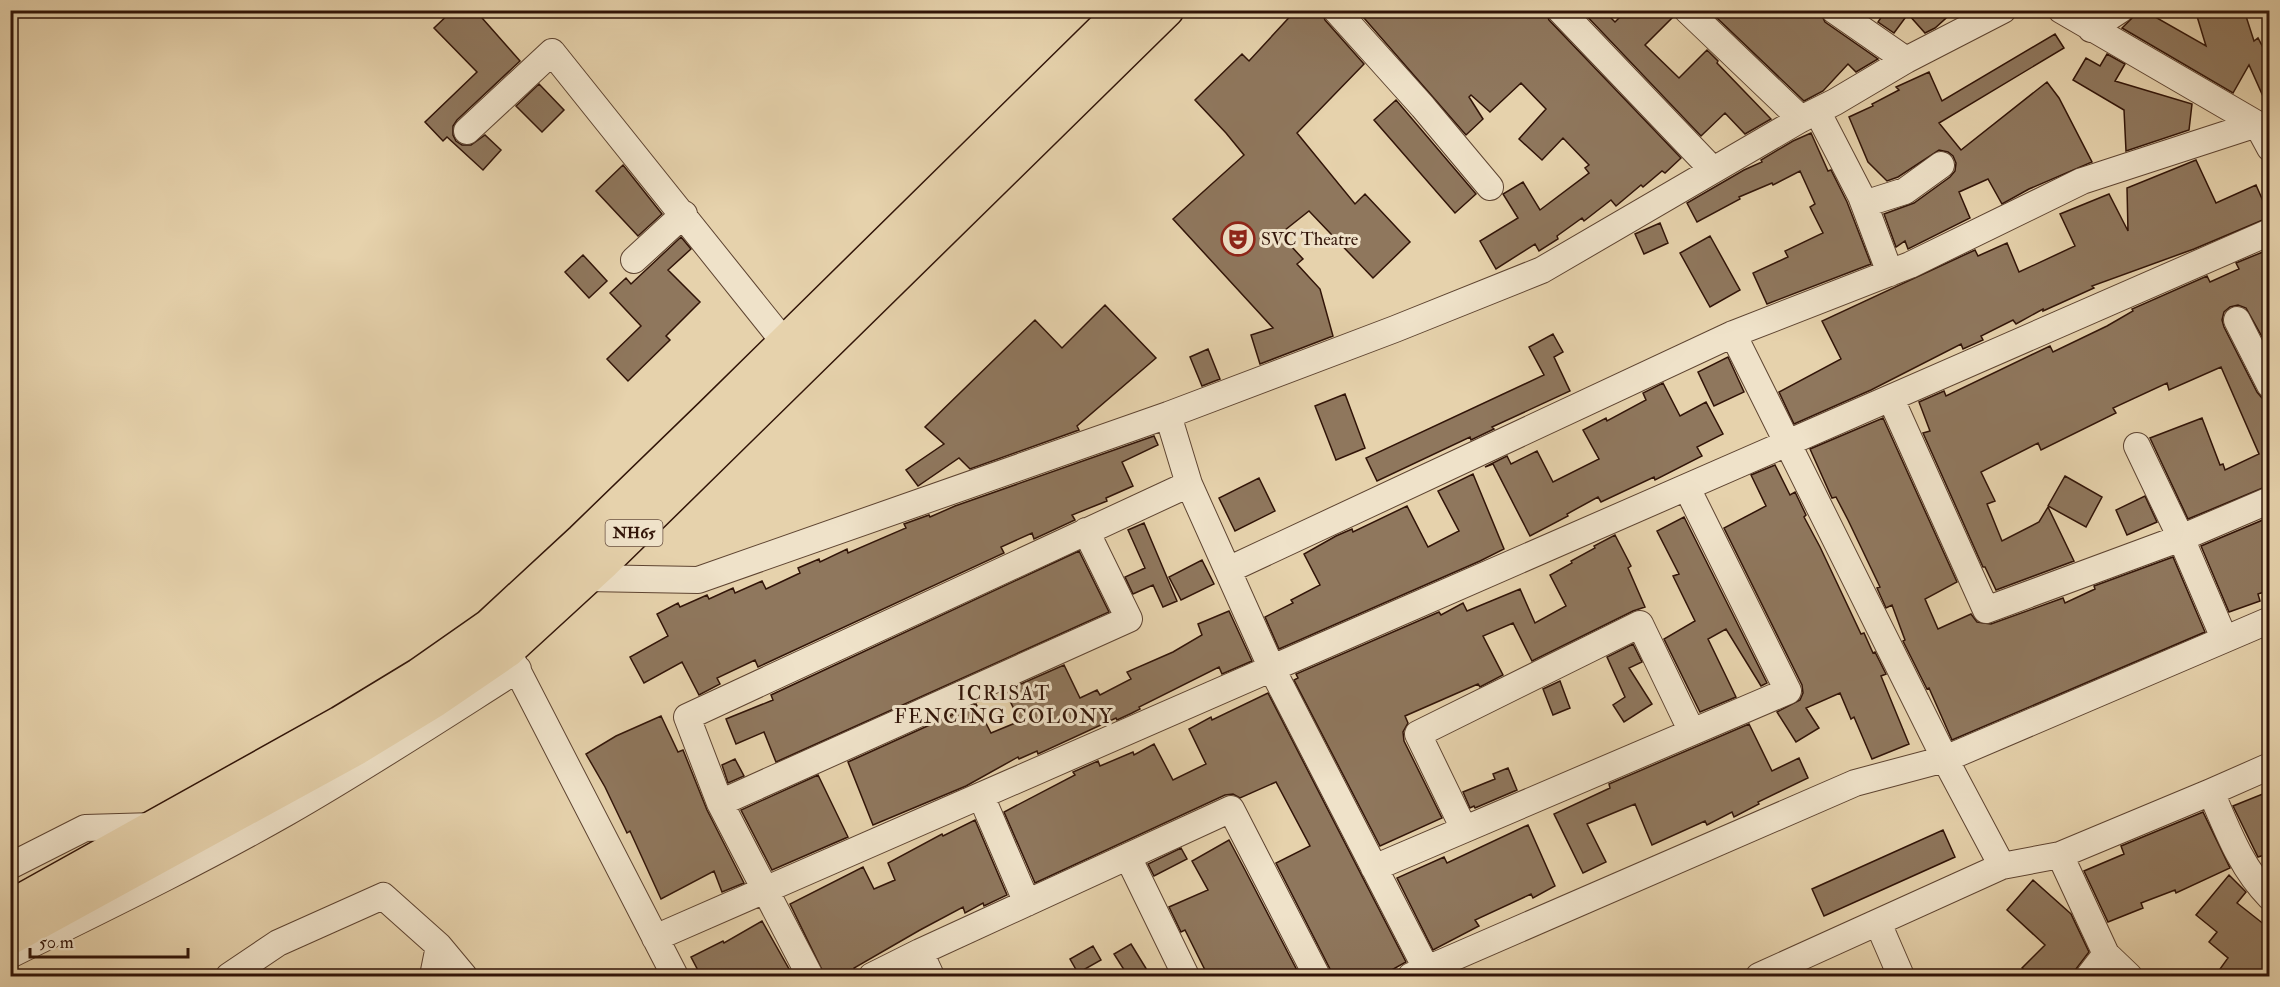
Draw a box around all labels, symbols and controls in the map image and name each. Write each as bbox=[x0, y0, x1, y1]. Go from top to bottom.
theatre icon: SVC Theatre bbox=[1220, 221, 1256, 257]
place label: SVC Theatre bbox=[1261, 228, 1359, 251]
road number: NH65 bbox=[606, 520, 662, 546]
district label: ICRISAT FENCING COLONY bbox=[894, 681, 1114, 729]
scale bar bbox=[30, 921, 188, 959]
text: 50 m bbox=[39, 931, 74, 954]

